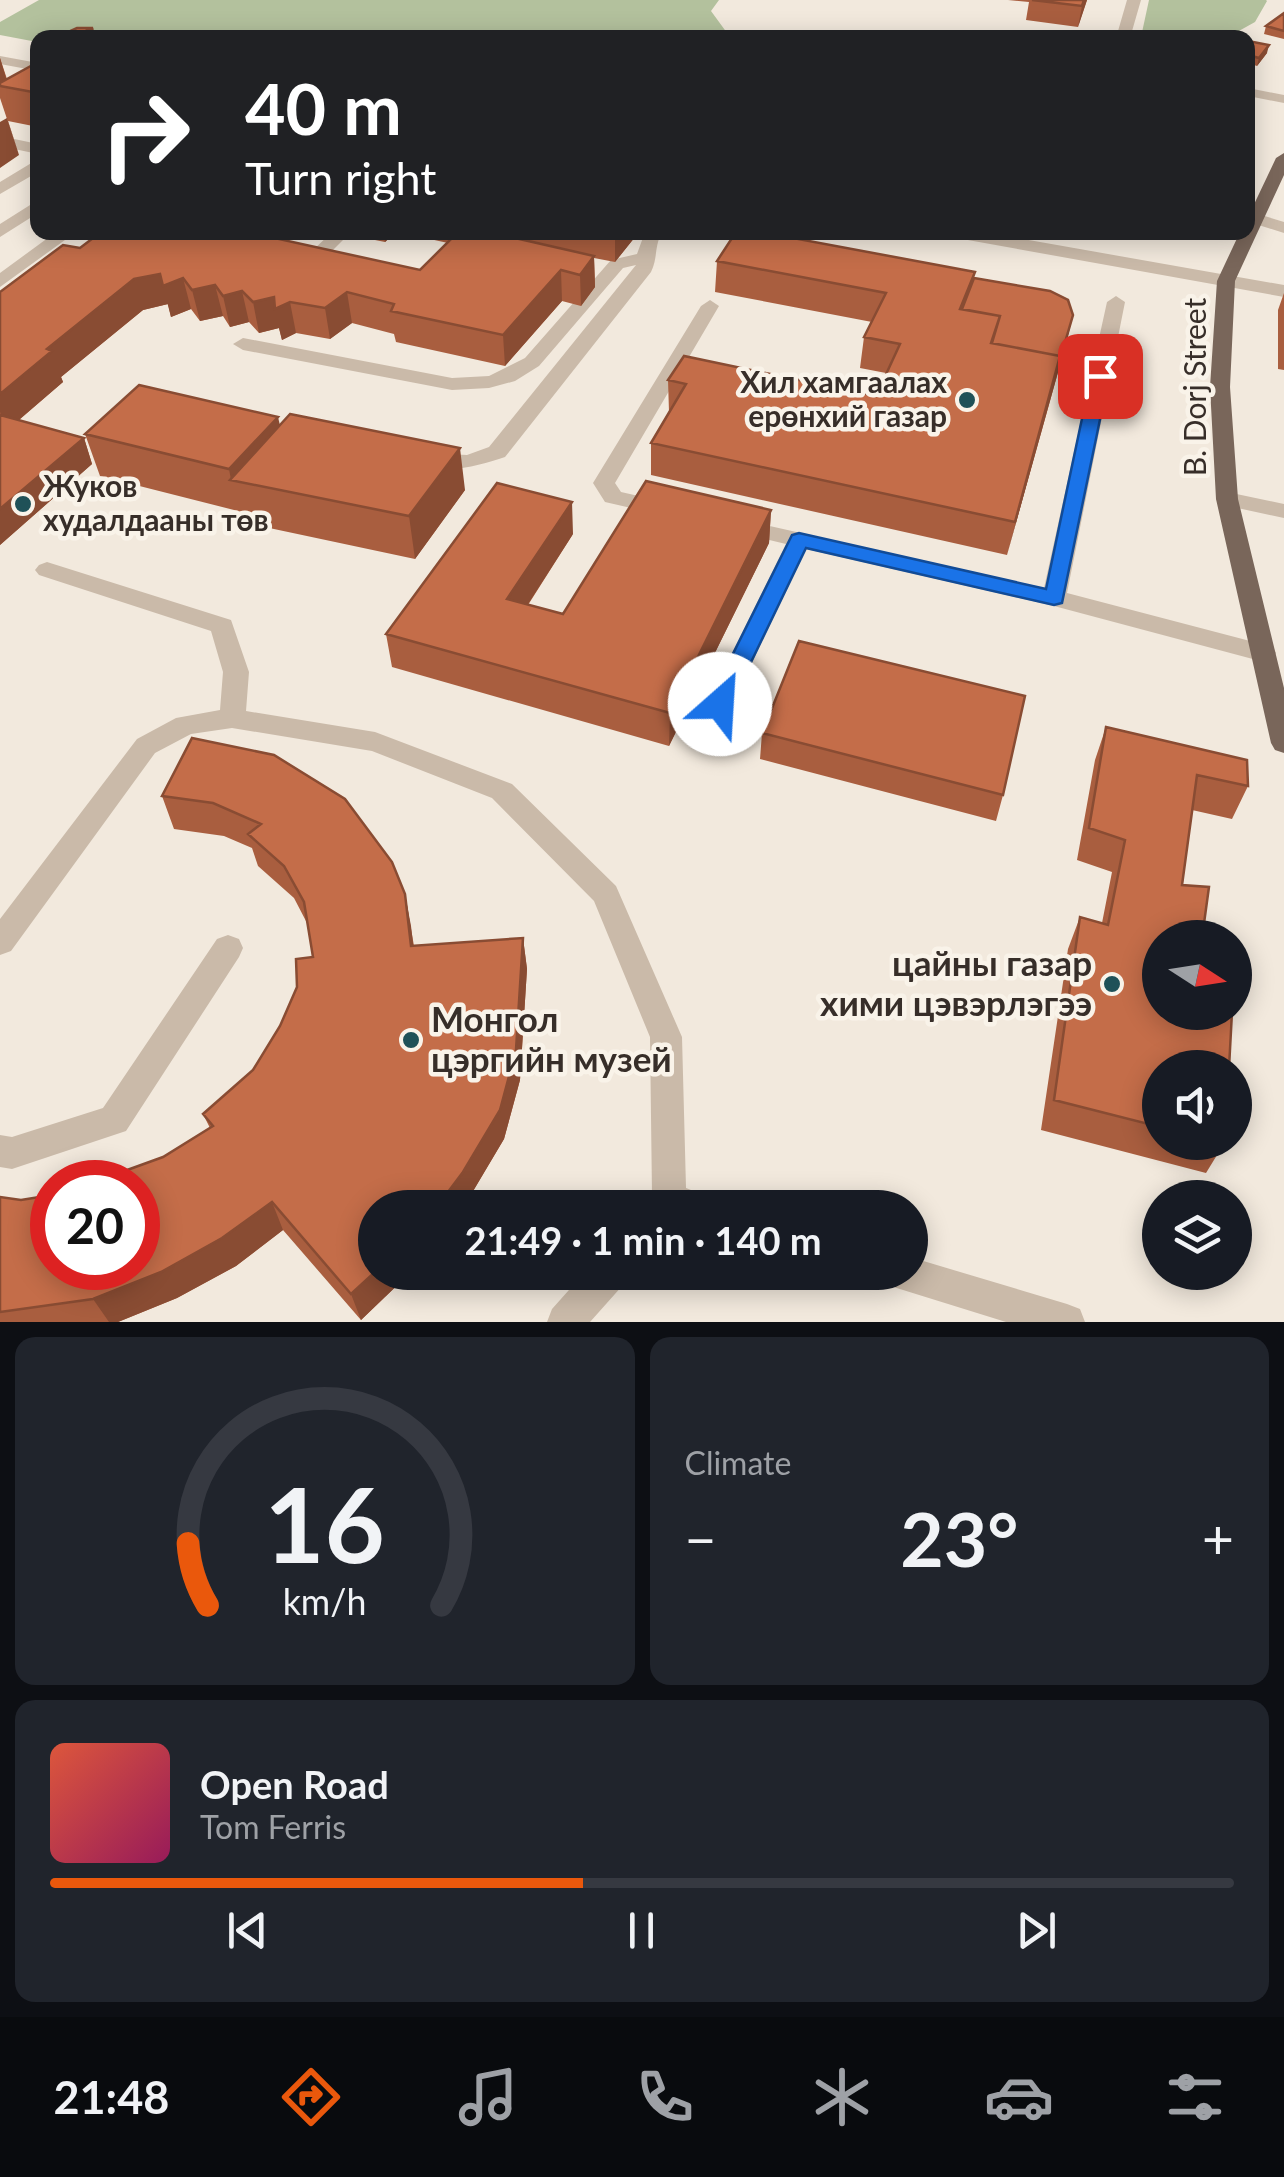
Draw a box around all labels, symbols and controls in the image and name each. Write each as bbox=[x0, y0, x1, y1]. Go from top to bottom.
text: 40 m bbox=[245, 66, 402, 150]
icon: right bbox=[80, 70, 210, 200]
text: Turn right bbox=[245, 151, 436, 205]
street label: B. Dorj Street bbox=[1176, 297, 1212, 476]
pin bbox=[1058, 334, 1143, 419]
icon: arrive bbox=[1073, 349, 1128, 404]
place label: Хил хамгаалах ерөнхий газар bbox=[740, 363, 947, 433]
marker: Хил хамгаалах ерөнхий газар bbox=[956, 389, 978, 411]
place label: Жуков худалдааны төв bbox=[43, 467, 269, 537]
marker: Жуков худалдааны төв bbox=[12, 493, 34, 515]
position arrow bbox=[668, 652, 772, 756]
north arrow bbox=[1142, 920, 1252, 1030]
map controls bbox=[1142, 920, 1252, 1290]
place label: цайны газар хими цэвэрлэгээ bbox=[820, 941, 1092, 1023]
marker: цайны газар хими цэвэрлэгээ bbox=[1101, 973, 1123, 995]
place label: Монгол цэргийн музей bbox=[431, 997, 672, 1079]
marker: Монгол цэргийн музей bbox=[400, 1029, 422, 1051]
button: sound bbox=[1142, 1050, 1252, 1160]
speed limit sign: 20 bbox=[30, 1160, 160, 1290]
button: layers bbox=[1142, 1180, 1252, 1290]
text: 21:49 · 1 min · 140 m bbox=[464, 1217, 822, 1263]
text: Climate bbox=[685, 1443, 791, 1482]
text: 16 bbox=[264, 1460, 385, 1585]
text: 23° bbox=[900, 1493, 1018, 1583]
text: − bbox=[685, 1505, 716, 1571]
text: + bbox=[1202, 1505, 1234, 1571]
text: km/h bbox=[283, 1580, 367, 1623]
text: Open Road bbox=[200, 1761, 389, 1807]
text: Tom Ferris bbox=[200, 1807, 346, 1846]
icon: previous bbox=[220, 1903, 275, 1958]
icon: pause bbox=[614, 1903, 669, 1958]
icon: next bbox=[1009, 1903, 1064, 1958]
icon: directions bbox=[276, 2062, 346, 2132]
icon: music bbox=[453, 2062, 523, 2132]
icon: phone bbox=[630, 2062, 700, 2132]
icon: climate bbox=[807, 2062, 877, 2132]
icon: car bbox=[984, 2062, 1054, 2132]
icon: filters bbox=[1160, 2062, 1230, 2132]
text: 21:48 bbox=[53, 2070, 169, 2124]

